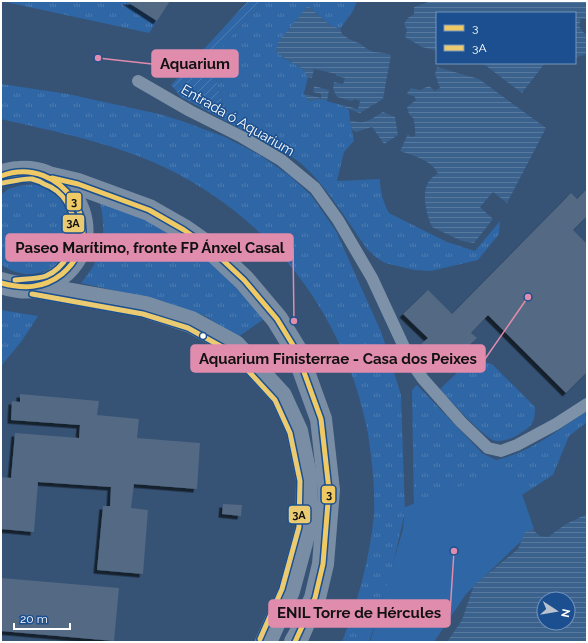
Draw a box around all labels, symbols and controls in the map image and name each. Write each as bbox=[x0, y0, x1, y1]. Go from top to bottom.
legend bbox=[436, 12, 576, 64]
text: 3 bbox=[472, 21, 478, 35]
text: 3A bbox=[472, 41, 487, 55]
callout: Aquarium bbox=[152, 50, 238, 77]
text: Aquarium bbox=[160, 55, 230, 73]
street label: Entrada ó Aquarium bbox=[179, 81, 297, 159]
line badge: 3 bbox=[66, 192, 82, 211]
text: 3 bbox=[71, 196, 77, 209]
line badge: 3A bbox=[62, 214, 85, 233]
text: 3A bbox=[66, 217, 80, 230]
callout: Paseo Marítimo, fronte FP Ánxel Casal bbox=[6, 234, 293, 261]
text: Paseo Marítimo, fronte FP Ánxel Casal bbox=[15, 239, 285, 257]
unlabelled marker bbox=[198, 331, 208, 341]
callout: Aquarium Finisterrae - Casa dos Peixes bbox=[191, 345, 485, 372]
text: Aquarium Finisterrae - Casa dos Peixes bbox=[199, 350, 477, 368]
line badge: 3 bbox=[321, 485, 336, 504]
text: 3 bbox=[326, 489, 332, 502]
line badge: 3A bbox=[288, 505, 311, 524]
text: 3A bbox=[292, 509, 306, 522]
north arrow bbox=[536, 591, 576, 631]
callout: ENIL Torre de Hércules bbox=[269, 600, 450, 627]
text: ENIL Torre de Hércules bbox=[277, 604, 441, 622]
scale bar bbox=[14, 605, 70, 631]
text: N bbox=[558, 608, 573, 618]
text: 20 m bbox=[20, 612, 48, 626]

